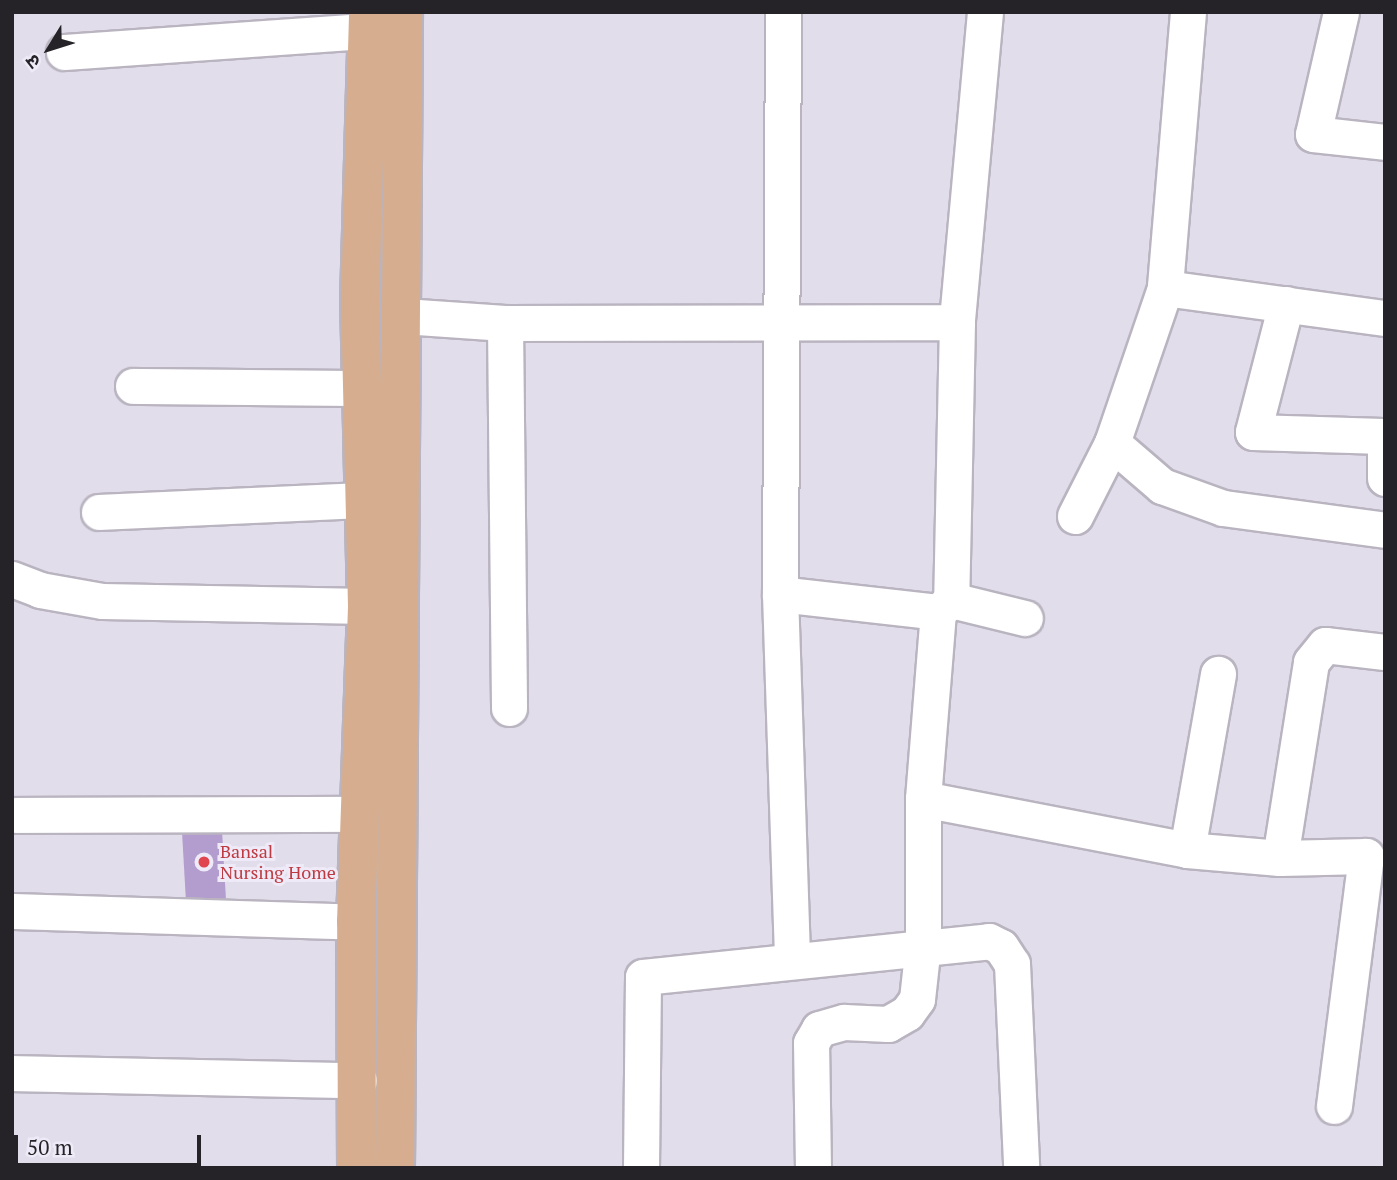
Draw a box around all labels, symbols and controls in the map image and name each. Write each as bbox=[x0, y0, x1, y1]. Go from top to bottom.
north arrow bbox=[14, 14, 84, 84]
text: उ bbox=[19, 50, 45, 74]
place label: Bansal Nursing Home bbox=[220, 841, 336, 884]
marker: Bansal Nursing Home bbox=[194, 852, 214, 872]
scale bar bbox=[18, 1120, 205, 1164]
text: 50 m bbox=[27, 1133, 73, 1161]

